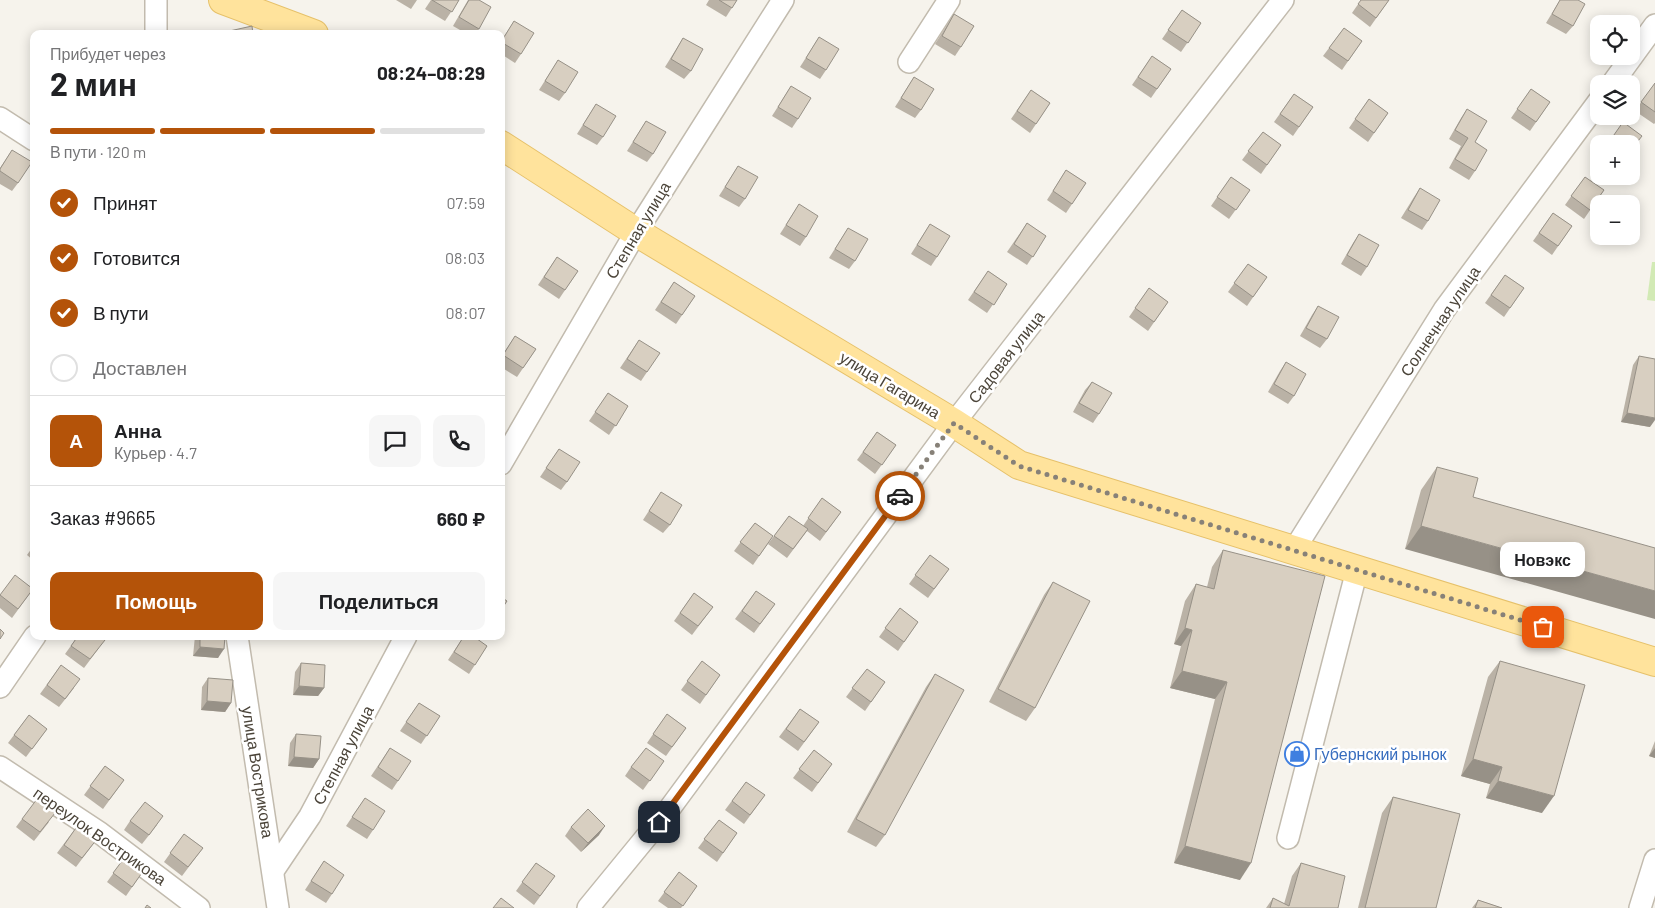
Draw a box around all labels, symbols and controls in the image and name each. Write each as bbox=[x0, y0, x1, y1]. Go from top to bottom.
map controls bbox=[1590, 15, 1640, 245]
button: locate bbox=[1590, 15, 1640, 65]
text: Прибудет через bbox=[50, 44, 166, 63]
text: 08:24–08:29 bbox=[377, 61, 485, 84]
text: 2 мин bbox=[50, 64, 137, 102]
button: layers bbox=[1590, 75, 1640, 125]
button: + bbox=[1590, 135, 1640, 185]
text: В пути · 120 m bbox=[50, 142, 146, 161]
street label: Степная улица bbox=[601, 178, 674, 282]
icon: check bbox=[50, 189, 78, 217]
text: Принят bbox=[93, 191, 157, 214]
text: 07:59 bbox=[446, 193, 485, 212]
button: − bbox=[1590, 195, 1640, 245]
icon: check bbox=[50, 244, 78, 272]
text: Готовится bbox=[93, 246, 180, 269]
text: 08:03 bbox=[445, 248, 485, 267]
street label: Солнечная улица bbox=[1396, 262, 1483, 379]
icon: check bbox=[50, 299, 78, 327]
text: В пути bbox=[93, 301, 149, 324]
text: 08:07 bbox=[446, 303, 485, 322]
street label: Садовая улица bbox=[964, 307, 1048, 407]
street label: улица Гагарина bbox=[837, 347, 944, 422]
text: Доставлен bbox=[93, 356, 187, 379]
button: chat bbox=[369, 415, 421, 467]
button: phone bbox=[433, 415, 485, 467]
text: Анна bbox=[114, 419, 161, 442]
text: А bbox=[69, 429, 83, 452]
text: Курьер · 4.7 bbox=[114, 443, 197, 462]
courier bbox=[875, 471, 925, 521]
icon: car bbox=[886, 482, 914, 510]
text: Заказ #9665 bbox=[50, 506, 155, 529]
text: 660 ₽ bbox=[437, 507, 485, 530]
callout: Новэкс bbox=[1500, 542, 1586, 577]
text: Новэкс bbox=[1514, 550, 1571, 569]
button: Помощь bbox=[50, 572, 263, 630]
button: Поделиться bbox=[273, 572, 485, 630]
pin bbox=[1522, 606, 1564, 648]
icon: bag bbox=[1529, 613, 1557, 641]
street label: Степная улица bbox=[308, 702, 377, 808]
street label: улица Вострикова bbox=[239, 705, 278, 839]
shop icon: Губернский рынок bbox=[1284, 741, 1310, 767]
place label: Губернский рынок bbox=[1314, 744, 1448, 763]
street label: переулок Вострикова bbox=[30, 783, 170, 889]
pin bbox=[638, 801, 680, 843]
icon: home bbox=[645, 808, 673, 836]

